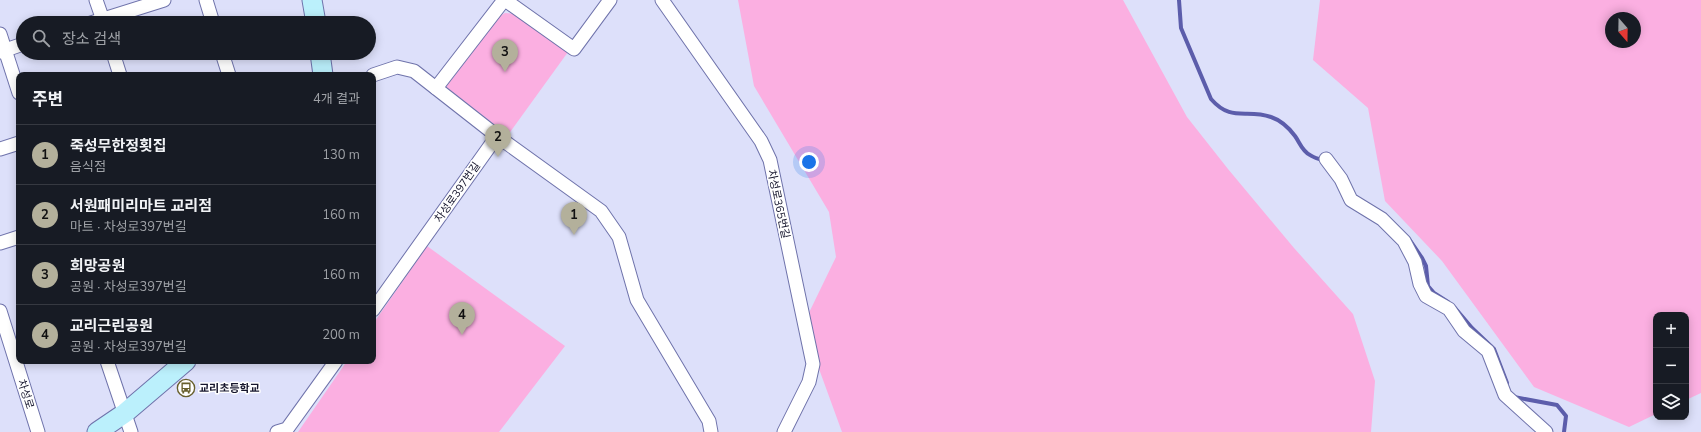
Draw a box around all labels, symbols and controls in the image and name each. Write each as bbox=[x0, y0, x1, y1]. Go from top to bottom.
north arrow bbox=[1605, 12, 1641, 48]
search box bbox=[16, 16, 376, 60]
icon: search bbox=[30, 27, 52, 49]
text: 장소 검색 bbox=[62, 29, 121, 49]
pin: 3 bbox=[492, 39, 518, 72]
text: 주변 bbox=[32, 88, 63, 111]
text: 4개 결과 bbox=[313, 90, 360, 108]
pin: 2 bbox=[485, 124, 511, 157]
text: 죽성무한정횟집 bbox=[70, 136, 167, 156]
text: 1 bbox=[41, 146, 49, 164]
text: 130 m bbox=[322, 146, 360, 164]
your location bbox=[799, 152, 819, 172]
text: 음식점 bbox=[70, 158, 106, 176]
street label: 차성로397번길 bbox=[431, 159, 484, 225]
street label: 차성로365번길 bbox=[764, 168, 793, 240]
text: 서원패미리마트 교리점 bbox=[70, 196, 212, 216]
pin: 1 bbox=[561, 202, 587, 235]
text: 2 bbox=[41, 206, 49, 224]
text: 160 m bbox=[322, 206, 360, 224]
text: 마트 · 차성로397번길 bbox=[70, 218, 187, 236]
text: 희망공원 bbox=[70, 256, 125, 276]
text: 3 bbox=[41, 266, 49, 284]
text: 160 m bbox=[322, 266, 360, 284]
text: 공원 · 차성로397번길 bbox=[70, 278, 187, 296]
pin: 4 bbox=[449, 302, 475, 335]
map controls bbox=[1653, 312, 1689, 420]
button: + bbox=[1653, 312, 1689, 348]
text: 교리근린공원 bbox=[70, 316, 153, 336]
text: 4 bbox=[41, 326, 49, 344]
text: 200 m bbox=[322, 326, 360, 344]
text: 공원 · 차성로397번길 bbox=[70, 338, 187, 356]
button: − bbox=[1653, 348, 1689, 384]
street label: 차성로 bbox=[14, 377, 37, 411]
bus stop icon: 교리초등학교 bbox=[176, 378, 196, 398]
place label: 교리초등학교 bbox=[199, 381, 260, 396]
button: layers bbox=[1653, 384, 1689, 420]

